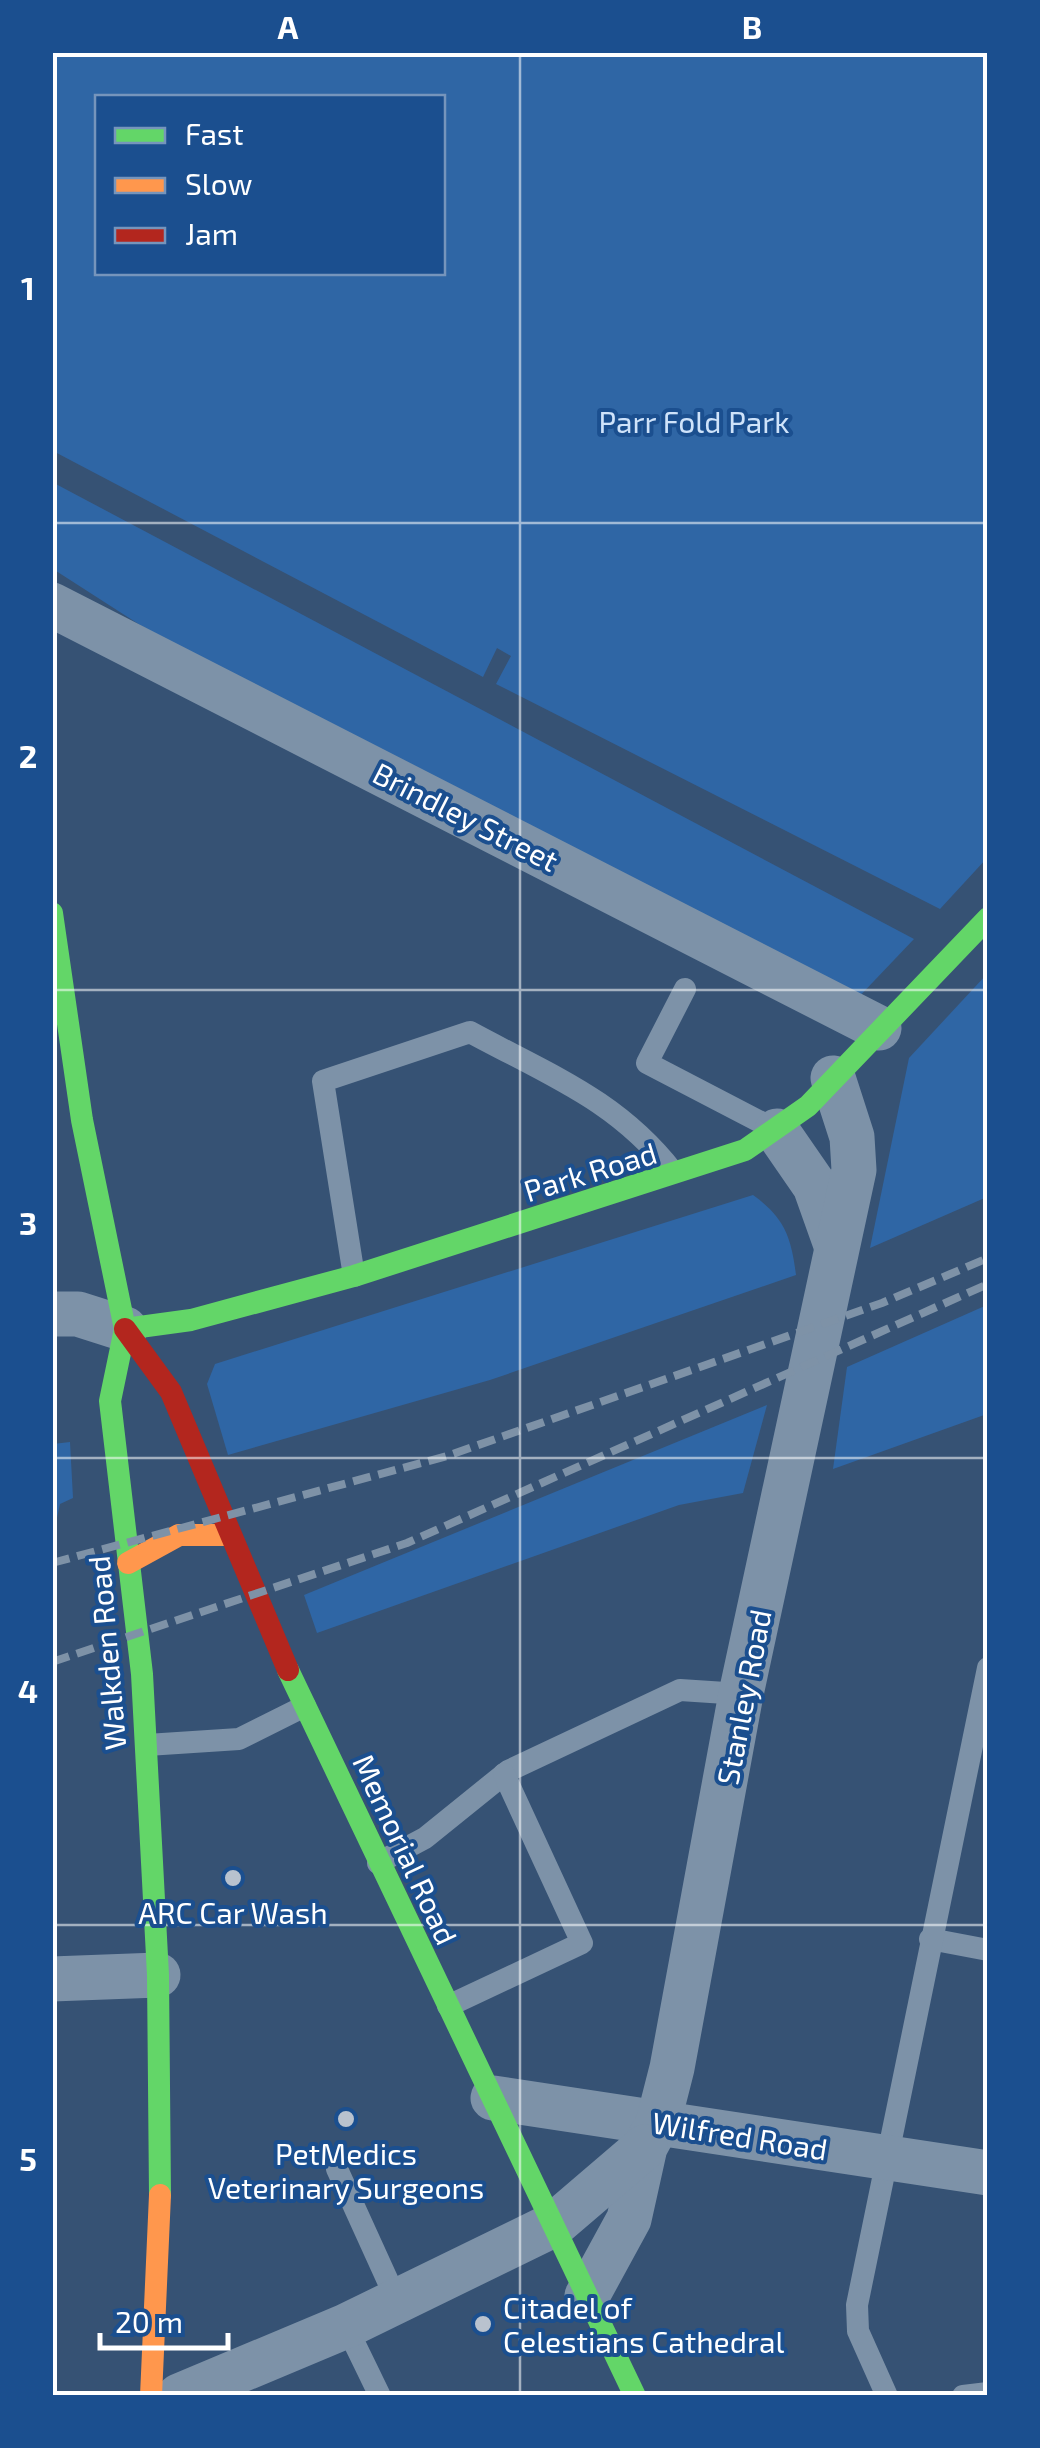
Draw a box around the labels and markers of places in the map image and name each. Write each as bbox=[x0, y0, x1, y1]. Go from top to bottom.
marker: ARC Car Wash bbox=[222, 1867, 244, 1889]
place label: ARC Car Wash bbox=[138, 1894, 328, 1930]
marker: PetMedics Veterinary Surgeons bbox=[335, 2108, 357, 2130]
place label: PetMedics Veterinary Surgeons bbox=[208, 2135, 484, 2205]
place label: Citadel of Celestians Cathedral bbox=[503, 2289, 784, 2359]
marker: Citadel of Celestians Cathedral bbox=[472, 2313, 494, 2335]

